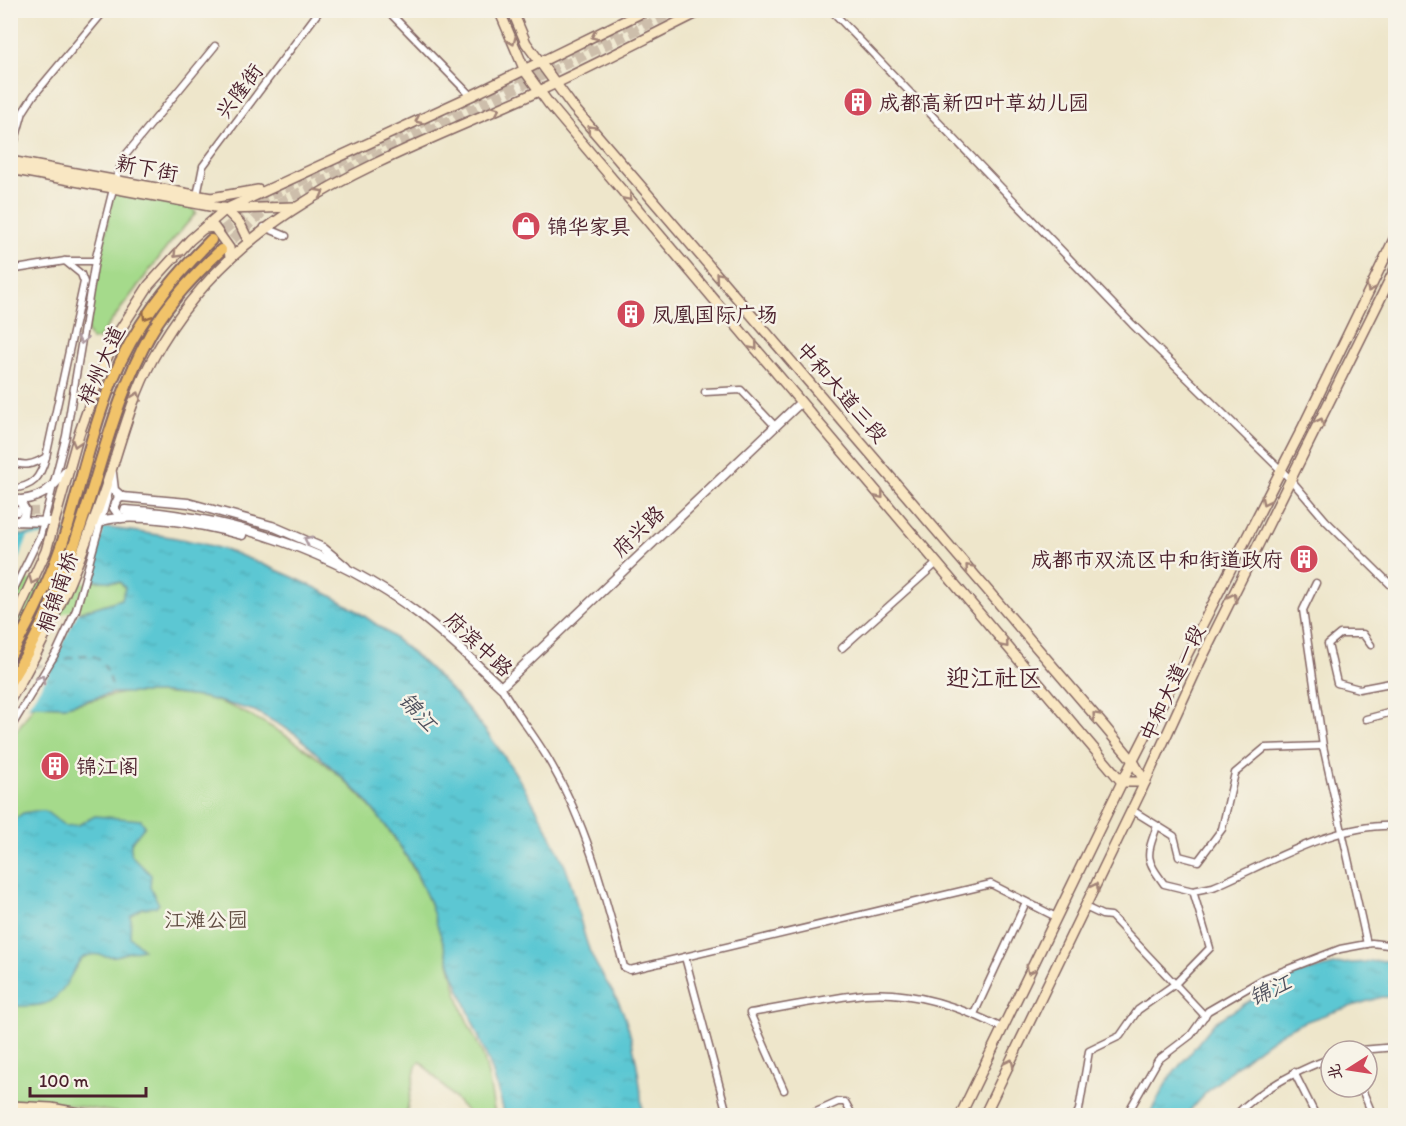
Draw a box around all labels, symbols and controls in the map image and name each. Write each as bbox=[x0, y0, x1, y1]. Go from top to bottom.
one-way arrow bbox=[590, 29, 601, 41]
one-way arrow bbox=[504, 34, 516, 45]
street label: 兴隆街 bbox=[210, 58, 268, 124]
building icon: 成都高新四叶草幼儿园 bbox=[842, 86, 874, 118]
place label: 成都高新四叶草幼儿园 bbox=[879, 90, 1089, 115]
one-way arrow bbox=[490, 105, 501, 117]
one-way arrow bbox=[414, 113, 425, 125]
one-way arrow bbox=[587, 125, 598, 136]
street label: 新下街 bbox=[114, 150, 180, 186]
one-way arrow bbox=[314, 189, 324, 200]
one-way arrow bbox=[621, 190, 632, 201]
shop icon: 锦华家具 bbox=[510, 210, 542, 242]
place label: 锦华家具 bbox=[547, 214, 631, 239]
one-way arrow bbox=[173, 247, 184, 258]
one-way arrow bbox=[715, 272, 726, 283]
one-way arrow bbox=[1365, 282, 1377, 293]
building icon: 凤凰国际广场 bbox=[615, 298, 647, 330]
place label: 凤凰国际广场 bbox=[652, 302, 778, 327]
one-way arrow bbox=[142, 309, 153, 320]
street label: 梓州大道 bbox=[72, 322, 130, 408]
one-way arrow bbox=[76, 334, 89, 344]
street label: 中和大道三段 bbox=[791, 336, 893, 448]
one-way arrow bbox=[747, 339, 758, 350]
one-way arrow bbox=[130, 391, 143, 402]
one-way arrow bbox=[1313, 417, 1325, 428]
one-way arrow bbox=[71, 437, 83, 448]
one-way arrow bbox=[872, 488, 883, 499]
one-way arrow bbox=[1261, 494, 1272, 505]
street label: 府兴路 bbox=[607, 500, 669, 562]
one-way arrow bbox=[304, 536, 315, 548]
building icon: 成都市双流区中和街道政府 bbox=[1288, 543, 1320, 575]
place label: 成都市双流区中和街道政府 bbox=[1031, 547, 1283, 572]
street label: 桐锦南桥 bbox=[32, 548, 82, 636]
one-way arrow bbox=[965, 564, 976, 575]
one-way arrow bbox=[29, 574, 41, 585]
one-way arrow bbox=[1226, 592, 1237, 603]
street label: 府滨中路 bbox=[440, 606, 518, 682]
street label: 中和大道一段 bbox=[1134, 621, 1210, 745]
one-way arrow bbox=[998, 637, 1009, 648]
district label: 迎江社区 bbox=[946, 663, 1042, 692]
one-way arrow bbox=[34, 675, 45, 686]
water label: 锦江 bbox=[393, 687, 444, 738]
one-way arrow bbox=[1092, 712, 1103, 723]
building icon: 锦江阁 bbox=[39, 750, 71, 782]
place label: 锦江阁 bbox=[76, 754, 139, 779]
one-way arrow bbox=[1087, 883, 1099, 894]
park label: 江滩公园 bbox=[164, 907, 248, 932]
one-way arrow bbox=[1026, 964, 1038, 975]
water label: 锦江 bbox=[1244, 968, 1297, 1012]
north arrow bbox=[1319, 1039, 1379, 1099]
one-way arrow bbox=[1002, 1058, 1014, 1069]
scale bar bbox=[30, 1060, 146, 1098]
text: 北 bbox=[1324, 1062, 1346, 1082]
text: 100 m bbox=[39, 1070, 89, 1092]

